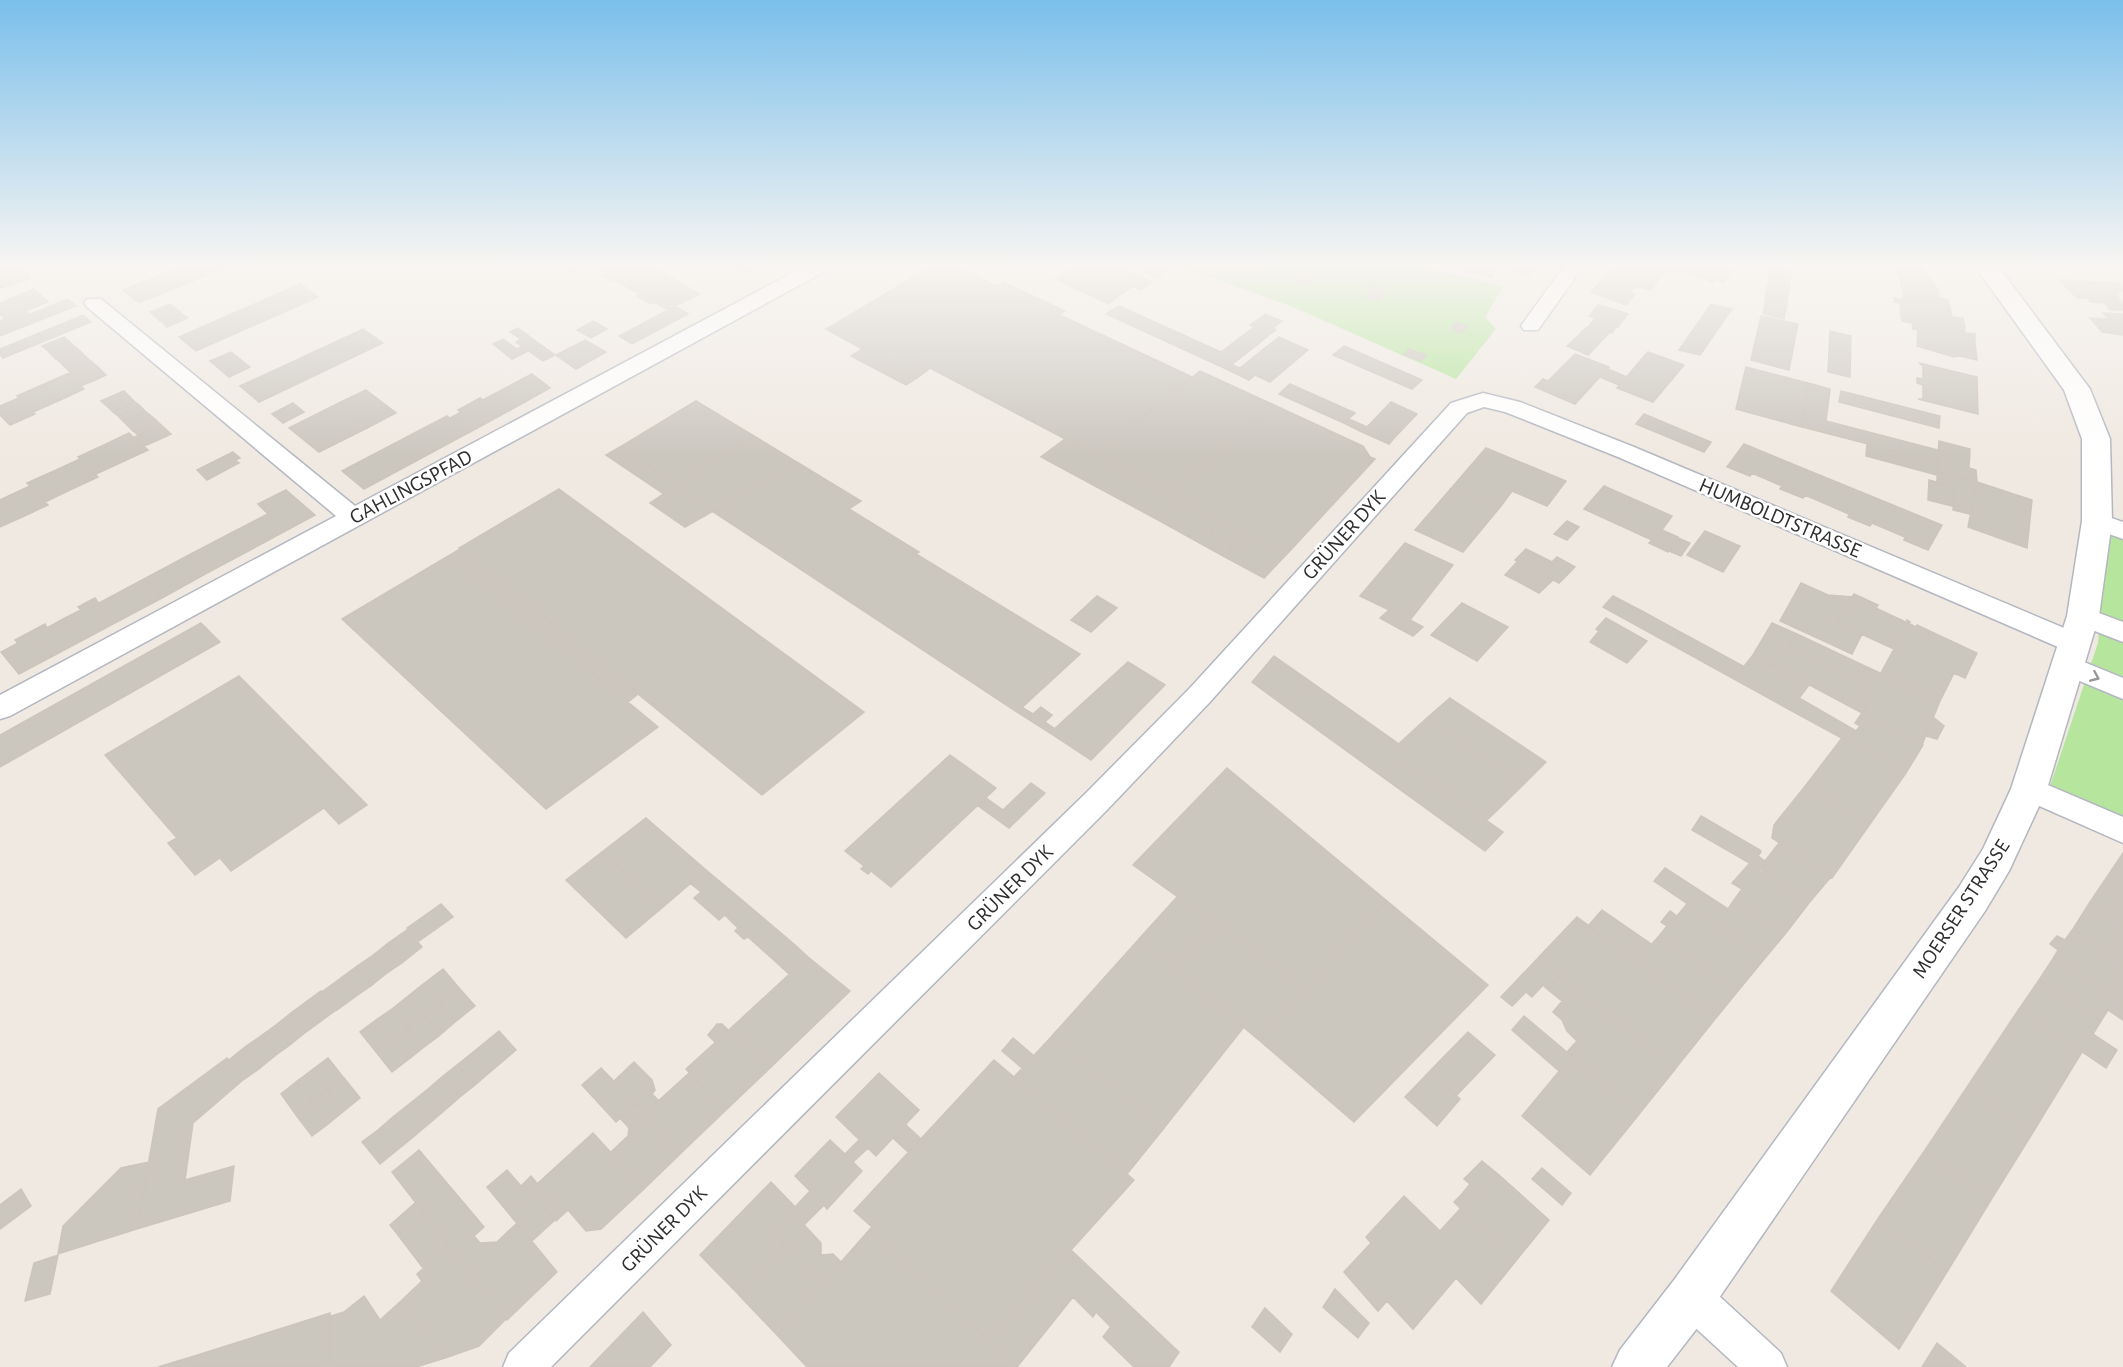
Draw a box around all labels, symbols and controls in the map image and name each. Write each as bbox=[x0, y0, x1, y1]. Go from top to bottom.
street label: GAHLINGSPFAD bbox=[346, 446, 476, 528]
street label: HUMBOLDTSTRASSE bbox=[1696, 474, 1864, 562]
street label: GRÜNER DYK bbox=[1298, 485, 1390, 584]
one-way arrow bbox=[2089, 670, 2100, 682]
street label: MOERSER STRASSE bbox=[1908, 836, 2014, 982]
street label: GRÜNER DYK bbox=[962, 840, 1057, 935]
street label: GRÜNER DYK bbox=[616, 1181, 711, 1276]

